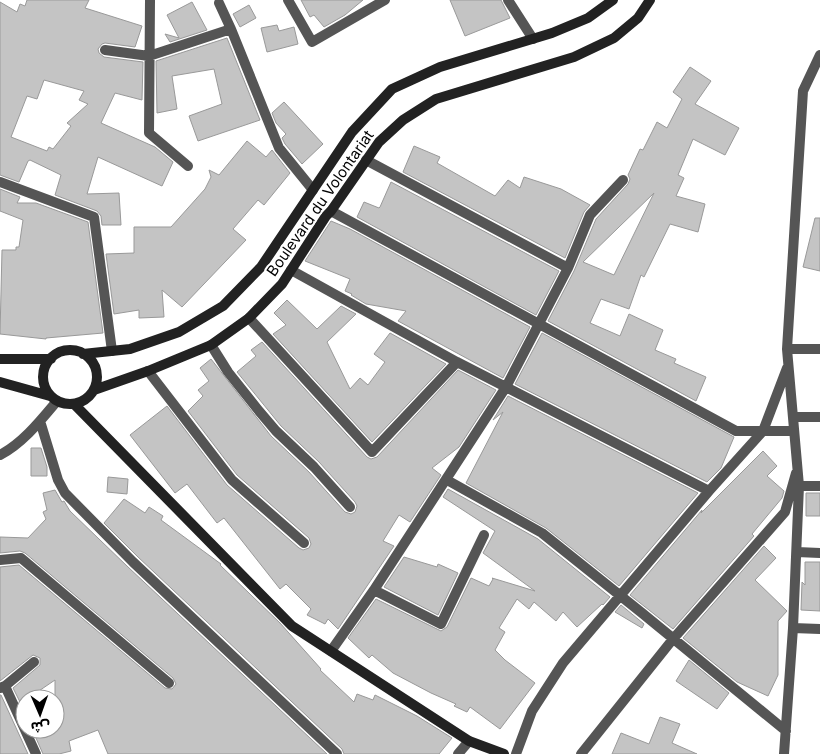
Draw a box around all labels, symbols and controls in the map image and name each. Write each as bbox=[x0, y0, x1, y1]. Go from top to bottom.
street label: Boulevard du Volontariat bbox=[262, 126, 378, 280]
north arrow bbox=[15, 689, 65, 739]
text: ش bbox=[31, 719, 50, 736]

